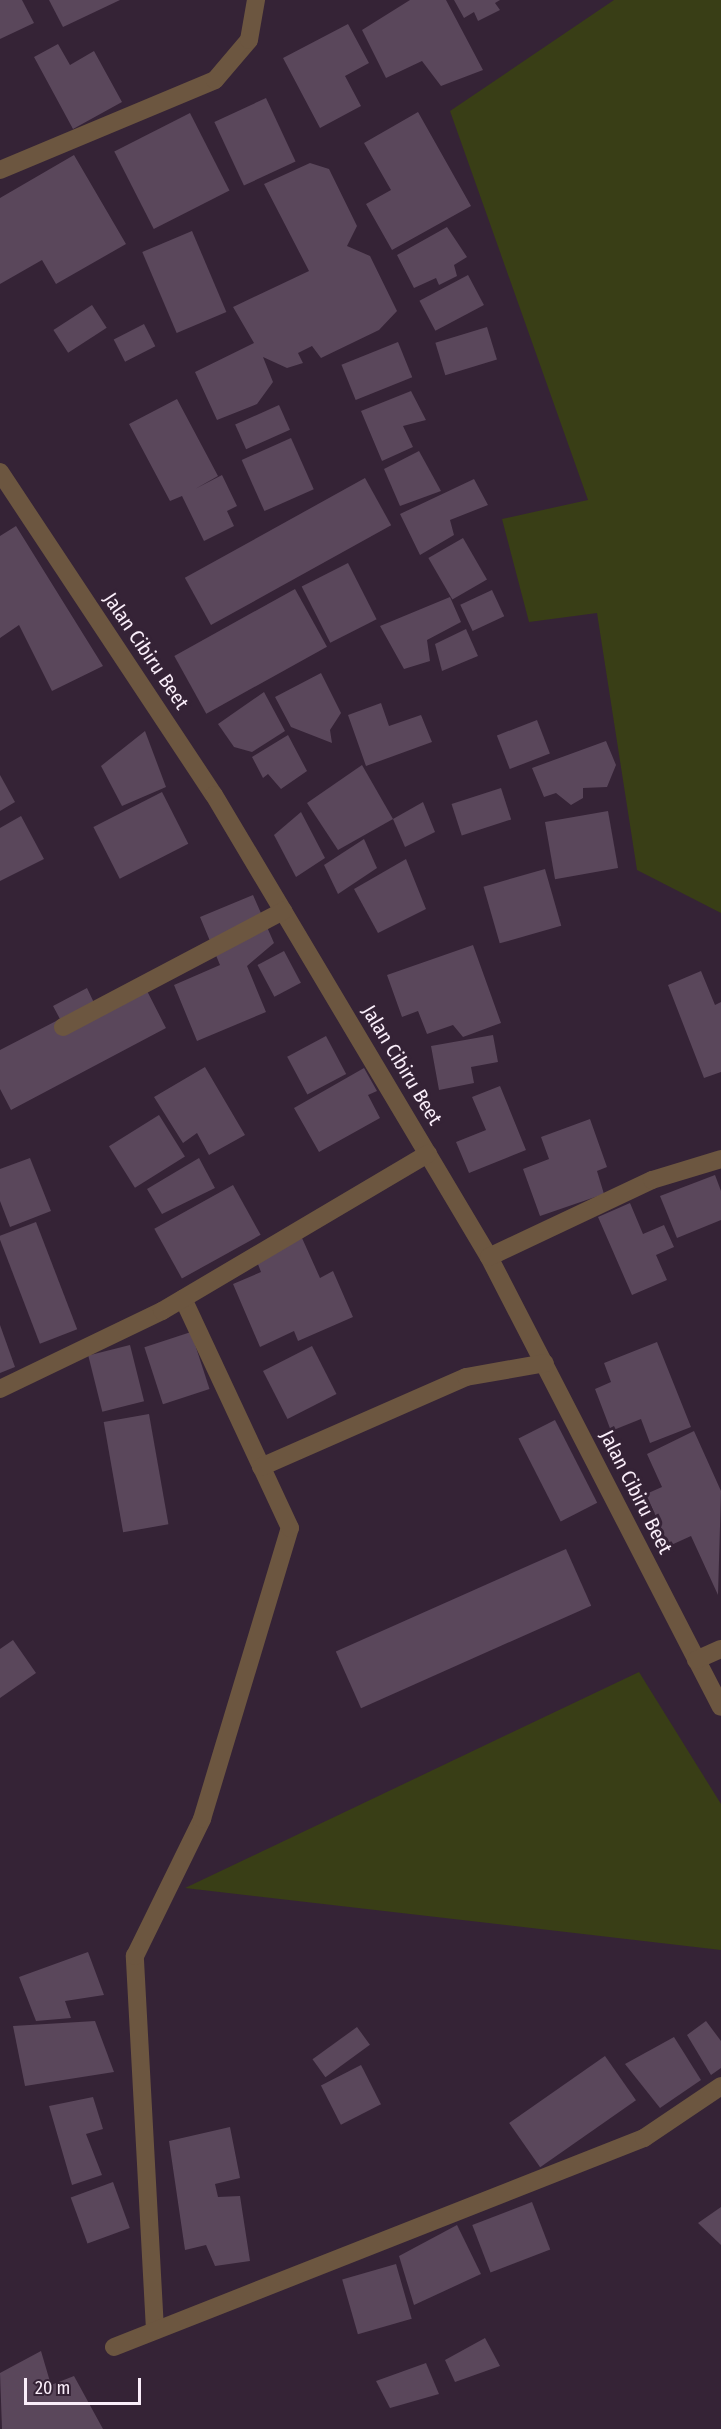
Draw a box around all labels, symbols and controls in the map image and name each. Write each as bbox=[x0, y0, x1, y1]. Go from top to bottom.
street label: Jalan Cibiru Beet bbox=[98, 588, 194, 714]
street label: Jalan Cibiru Beet bbox=[357, 1001, 447, 1129]
street label: Jalan Cibiru Beet bbox=[595, 1426, 677, 1558]
scale bar bbox=[27, 2366, 144, 2404]
text: 20 m bbox=[35, 2377, 70, 2399]

